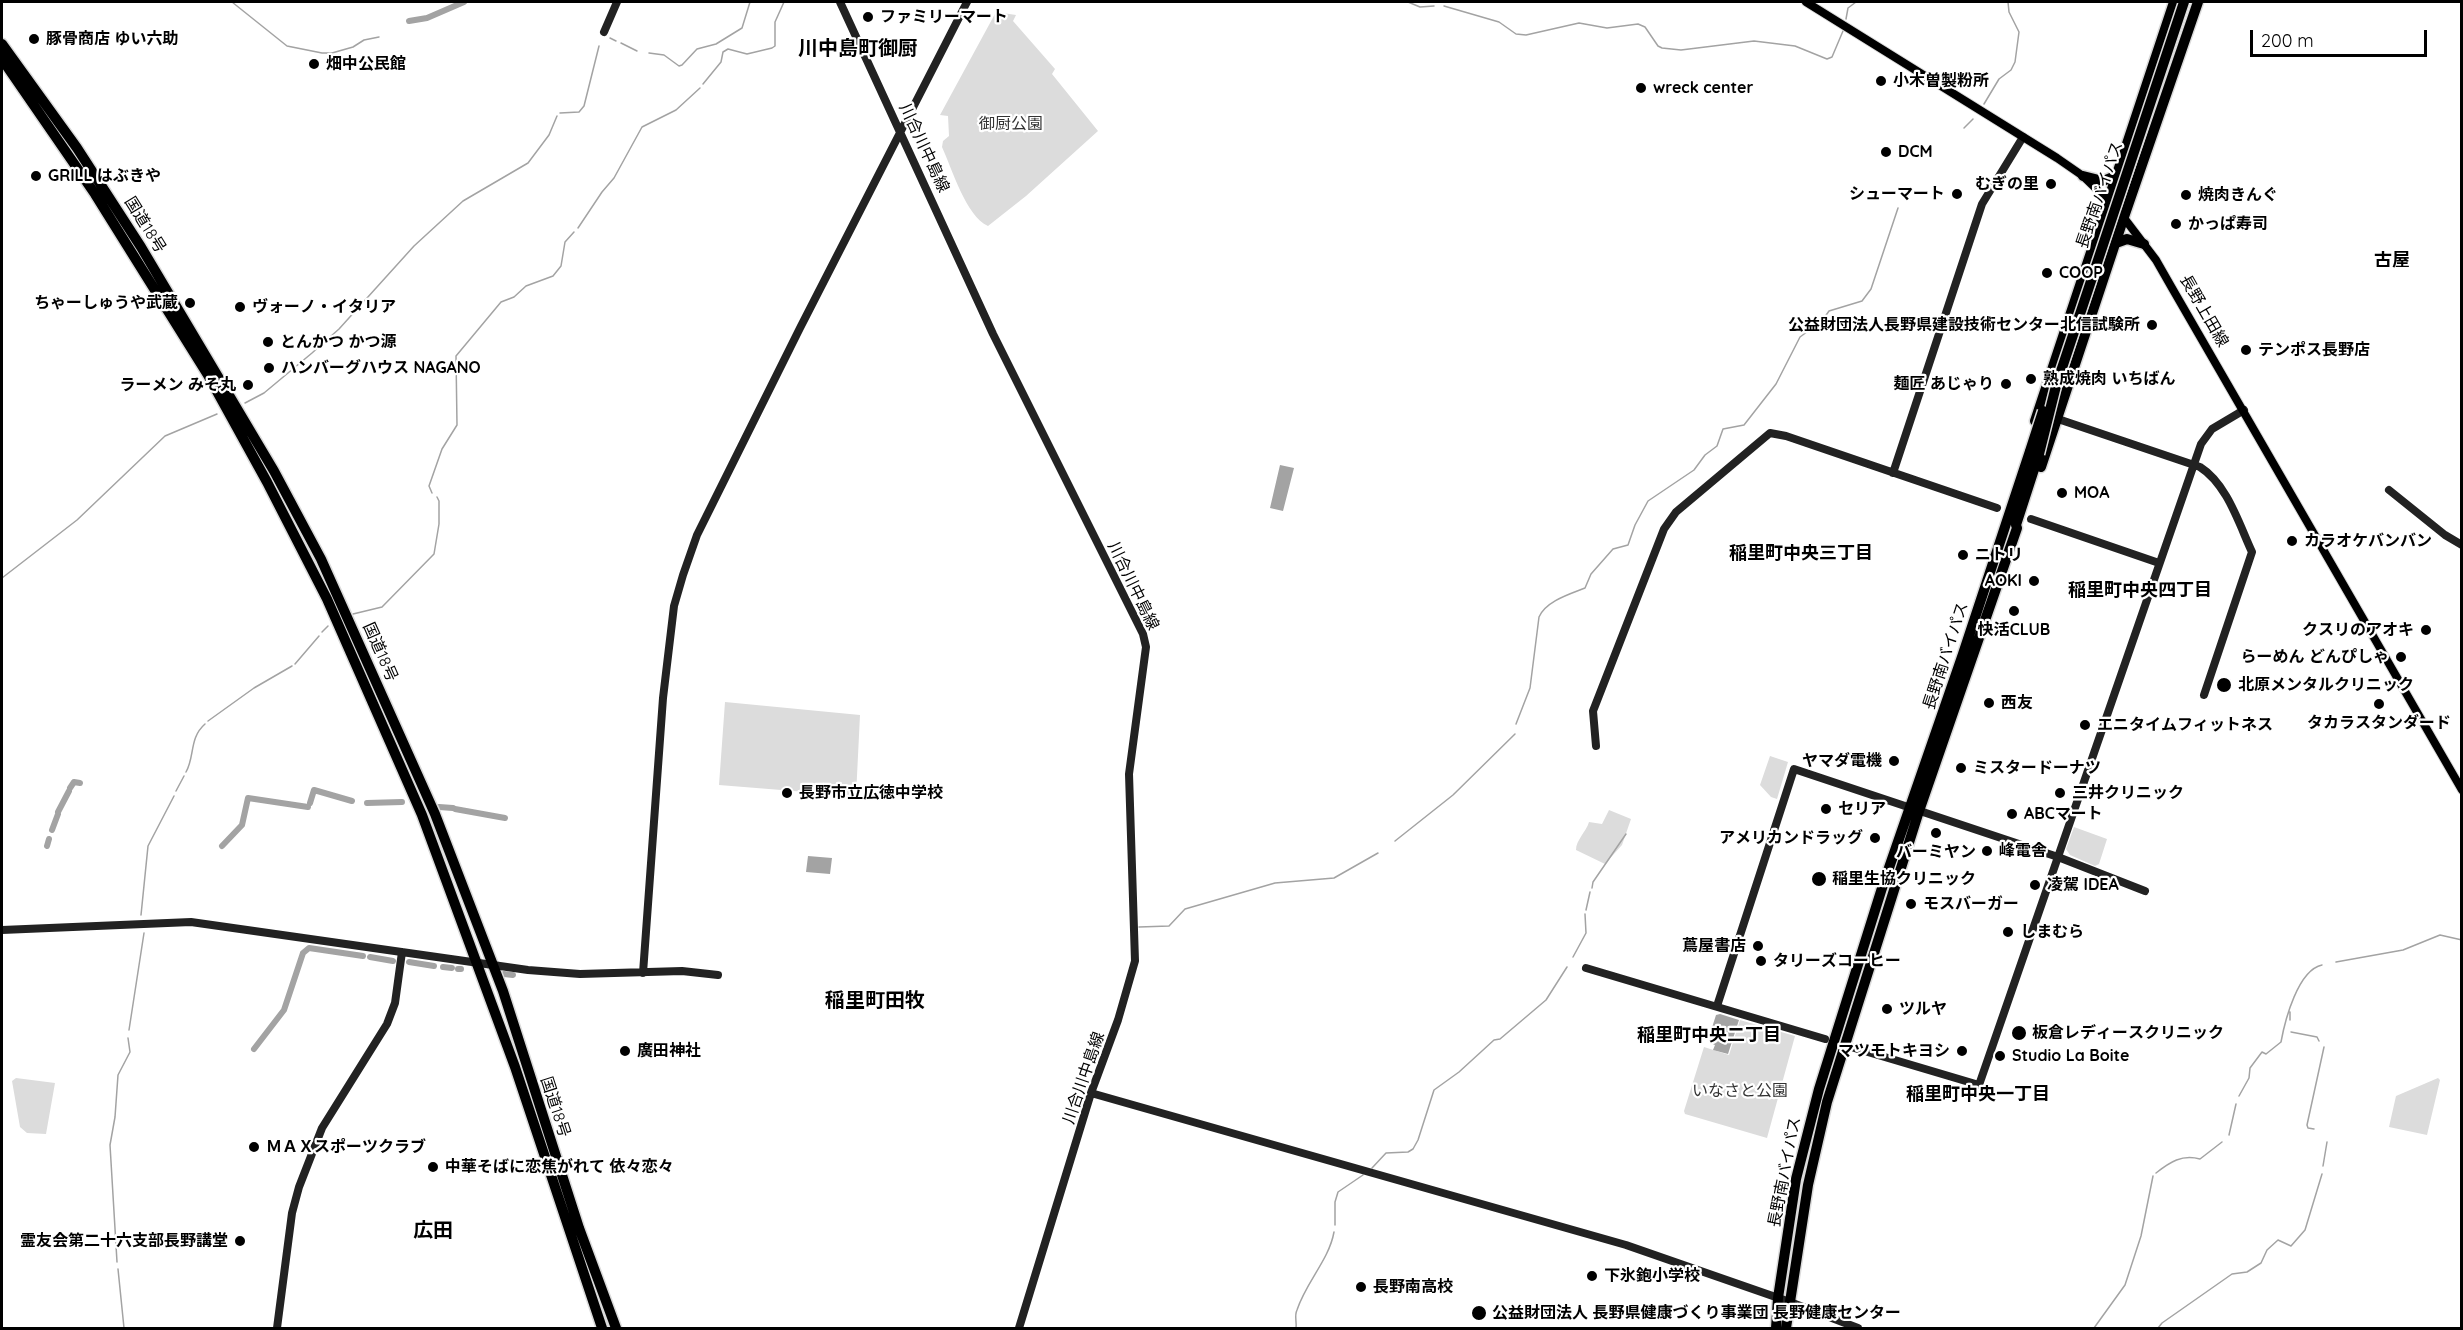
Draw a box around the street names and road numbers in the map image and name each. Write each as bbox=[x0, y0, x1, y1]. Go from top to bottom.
street label: 川合川中島線 bbox=[895, 100, 953, 196]
street label: 長野南バイパス bbox=[2073, 139, 2127, 251]
street label: 国道18号 bbox=[120, 193, 170, 257]
street label: 長野上田線 bbox=[2176, 272, 2232, 350]
street label: 川合川中島線 bbox=[1103, 539, 1163, 633]
street label: 長野南バイパス bbox=[1920, 600, 1972, 712]
street label: 国道18号 bbox=[359, 620, 401, 684]
street label: 川合川中島線 bbox=[1059, 1029, 1109, 1127]
street label: 国道18号 bbox=[536, 1074, 574, 1140]
street label: 長野南バイパス bbox=[1765, 1115, 1805, 1229]

